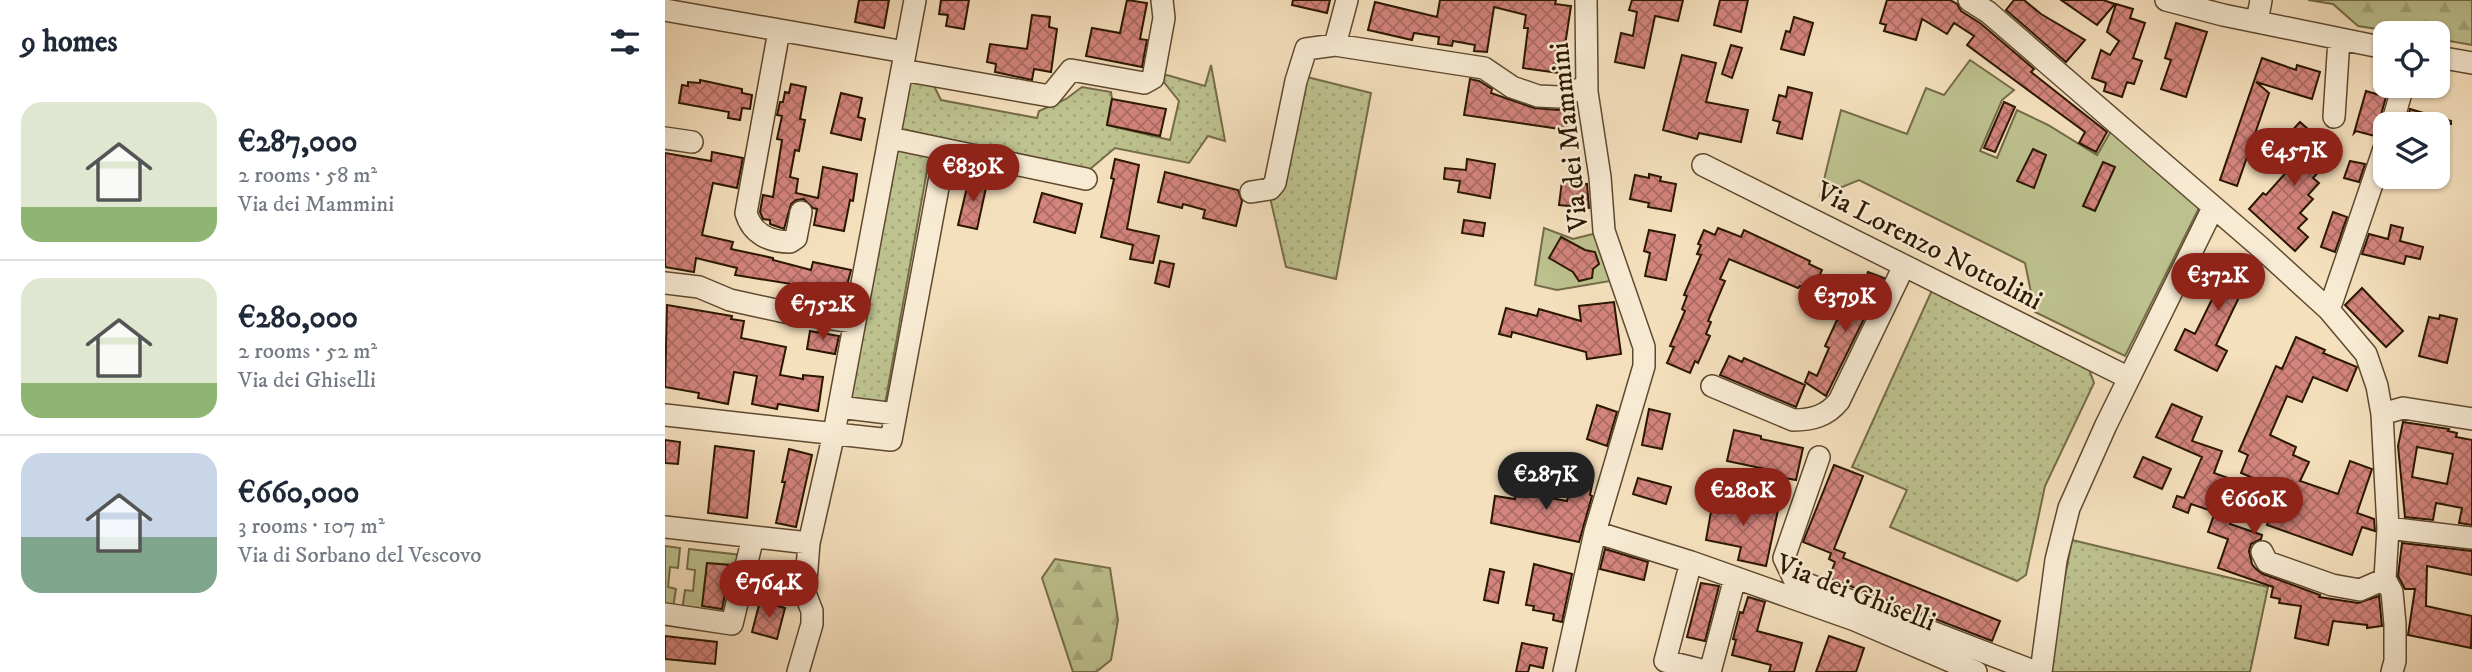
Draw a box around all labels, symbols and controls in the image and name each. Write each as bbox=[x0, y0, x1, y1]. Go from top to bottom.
map controls bbox=[2373, 21, 2450, 189]
button: locate bbox=[2373, 21, 2450, 98]
icon: filters bbox=[606, 23, 644, 61]
text: 9 homes bbox=[21, 24, 118, 61]
street label: Via dei Mammini bbox=[1542, 41, 1596, 234]
button: layers bbox=[2373, 112, 2450, 189]
text: €287,000 bbox=[238, 124, 357, 161]
pin: €457K bbox=[2245, 128, 2343, 188]
icon: home bbox=[77, 130, 161, 214]
text: €457K bbox=[2261, 136, 2327, 165]
pin: €839K bbox=[924, 144, 1022, 204]
text: €839K bbox=[942, 152, 1004, 181]
text: 2 rooms · 58 m² bbox=[238, 161, 377, 190]
street label: Via Lorenzo Nottolini bbox=[1809, 173, 2048, 318]
text: Via dei Mammini bbox=[238, 190, 394, 219]
pin: €372K bbox=[2169, 254, 2267, 313]
text: €372K bbox=[2187, 261, 2249, 290]
pin: €379K bbox=[1796, 274, 1894, 334]
pin: €752K bbox=[774, 282, 872, 342]
text: €379K bbox=[1814, 282, 1876, 311]
text: €752K bbox=[791, 290, 855, 319]
text: €280,000 bbox=[238, 300, 358, 337]
icon: home bbox=[77, 306, 161, 390]
text: 2 rooms · 52 m² bbox=[238, 337, 377, 366]
text: Via dei Ghiselli bbox=[238, 366, 376, 395]
pin: €287K bbox=[1497, 452, 1595, 512]
text: €287K bbox=[1514, 460, 1578, 489]
pin: €280K bbox=[1694, 468, 1792, 528]
text: €660,000 bbox=[238, 475, 359, 512]
text: €280K bbox=[1711, 476, 1775, 505]
pin: €660K bbox=[2205, 477, 2303, 537]
icon: home bbox=[77, 481, 161, 565]
text: €660K bbox=[2221, 485, 2287, 514]
text: 3 rooms · 107 m² bbox=[238, 512, 385, 541]
text: Via di Sorbano del Vescovo bbox=[238, 541, 481, 570]
street label: Via dei Ghiselli bbox=[1770, 546, 1941, 639]
pin: €764K bbox=[720, 560, 818, 620]
text: €764K bbox=[736, 568, 802, 597]

